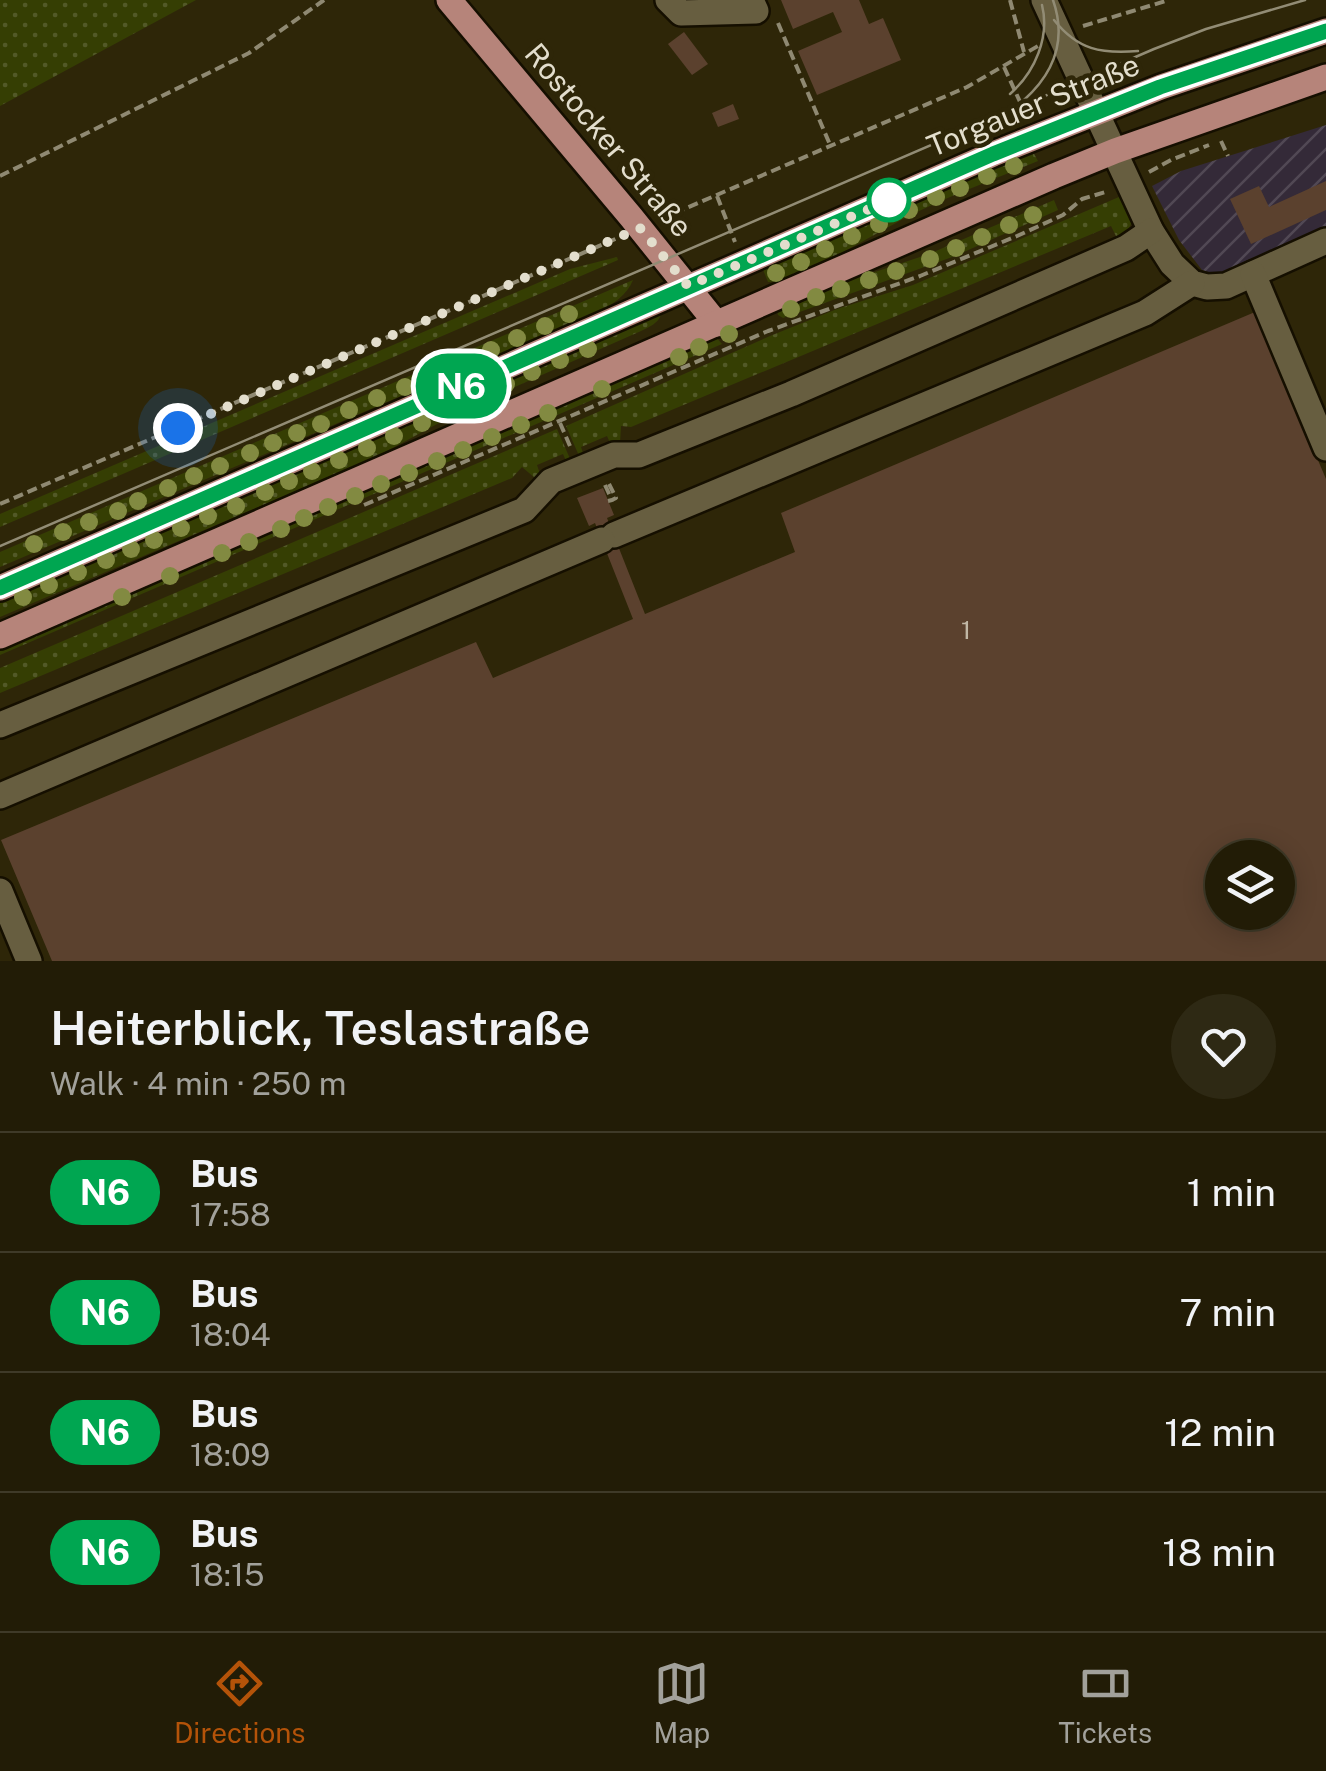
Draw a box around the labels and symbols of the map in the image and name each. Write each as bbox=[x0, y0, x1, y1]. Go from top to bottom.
street label: Rostocker Straße bbox=[518, 36, 700, 244]
street label: Torgauer Straße bbox=[922, 46, 1144, 164]
unlabelled marker bbox=[868, 179, 910, 221]
line badge: N6 bbox=[416, 354, 506, 418]
your location bbox=[153, 403, 203, 453]
house number: 1 bbox=[961, 615, 971, 645]

